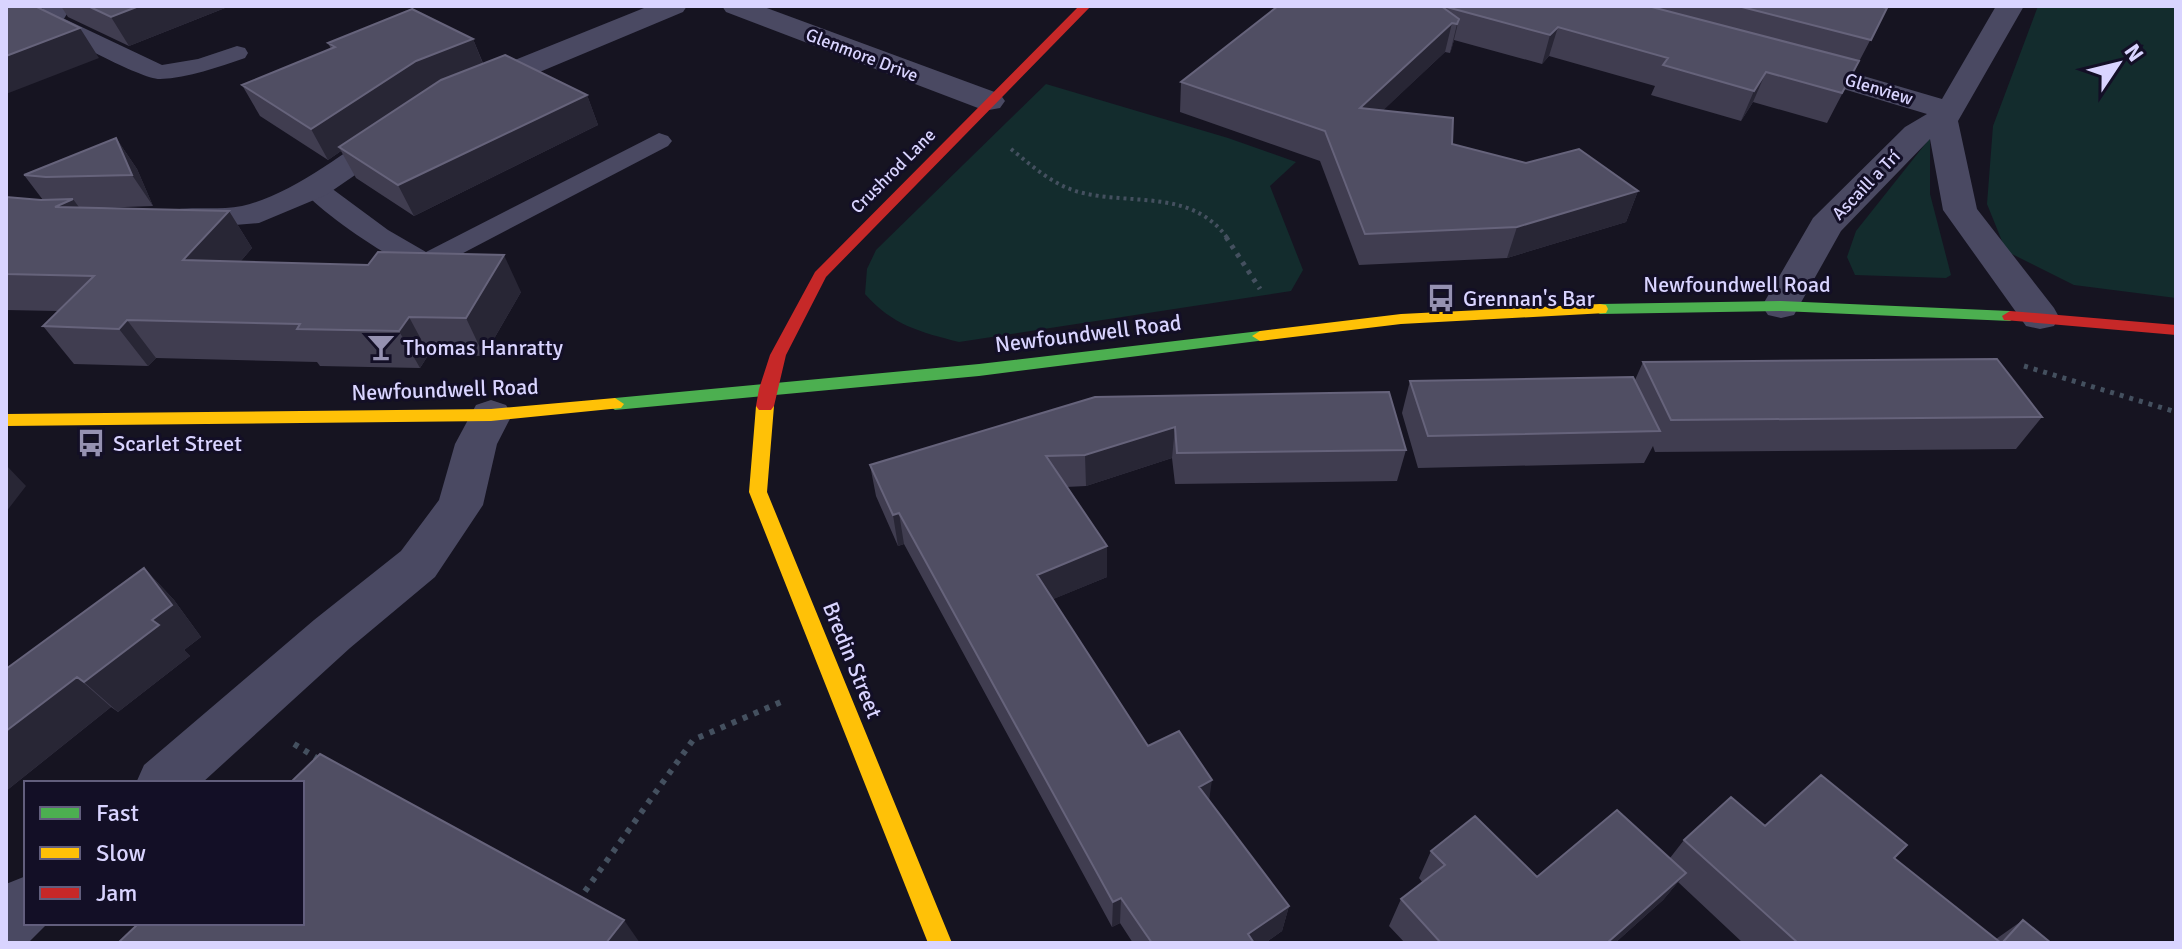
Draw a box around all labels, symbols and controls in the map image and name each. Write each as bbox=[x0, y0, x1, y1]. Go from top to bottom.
street label: Glenmore Drive bbox=[803, 23, 921, 87]
north arrow bbox=[2078, 24, 2158, 104]
text: N bbox=[2119, 39, 2149, 67]
street label: Glenview bbox=[1842, 68, 1916, 110]
street label: Crushrod Lane bbox=[846, 124, 940, 218]
street label: Ascaill a Trí bbox=[1827, 145, 1905, 225]
street label: Newfoundwell Road bbox=[1643, 271, 1831, 298]
bus stop icon: Grennan's Bar bbox=[1426, 283, 1456, 313]
place label: Grennan's Bar bbox=[1463, 285, 1595, 312]
street label: Newfoundwell Road bbox=[993, 309, 1183, 358]
bar icon: Thomas Hanratty bbox=[366, 332, 396, 362]
place label: Thomas Hanratty bbox=[403, 334, 564, 361]
street label: Newfoundwell Road bbox=[351, 373, 539, 406]
bus stop icon: Scarlet Street bbox=[76, 428, 106, 458]
place label: Scarlet Street bbox=[113, 430, 242, 457]
street label: Bredin Street bbox=[817, 598, 888, 723]
legend bbox=[24, 781, 304, 925]
text: Fast bbox=[96, 798, 139, 828]
text: Slow bbox=[96, 838, 146, 868]
text: Jam bbox=[96, 878, 137, 908]

